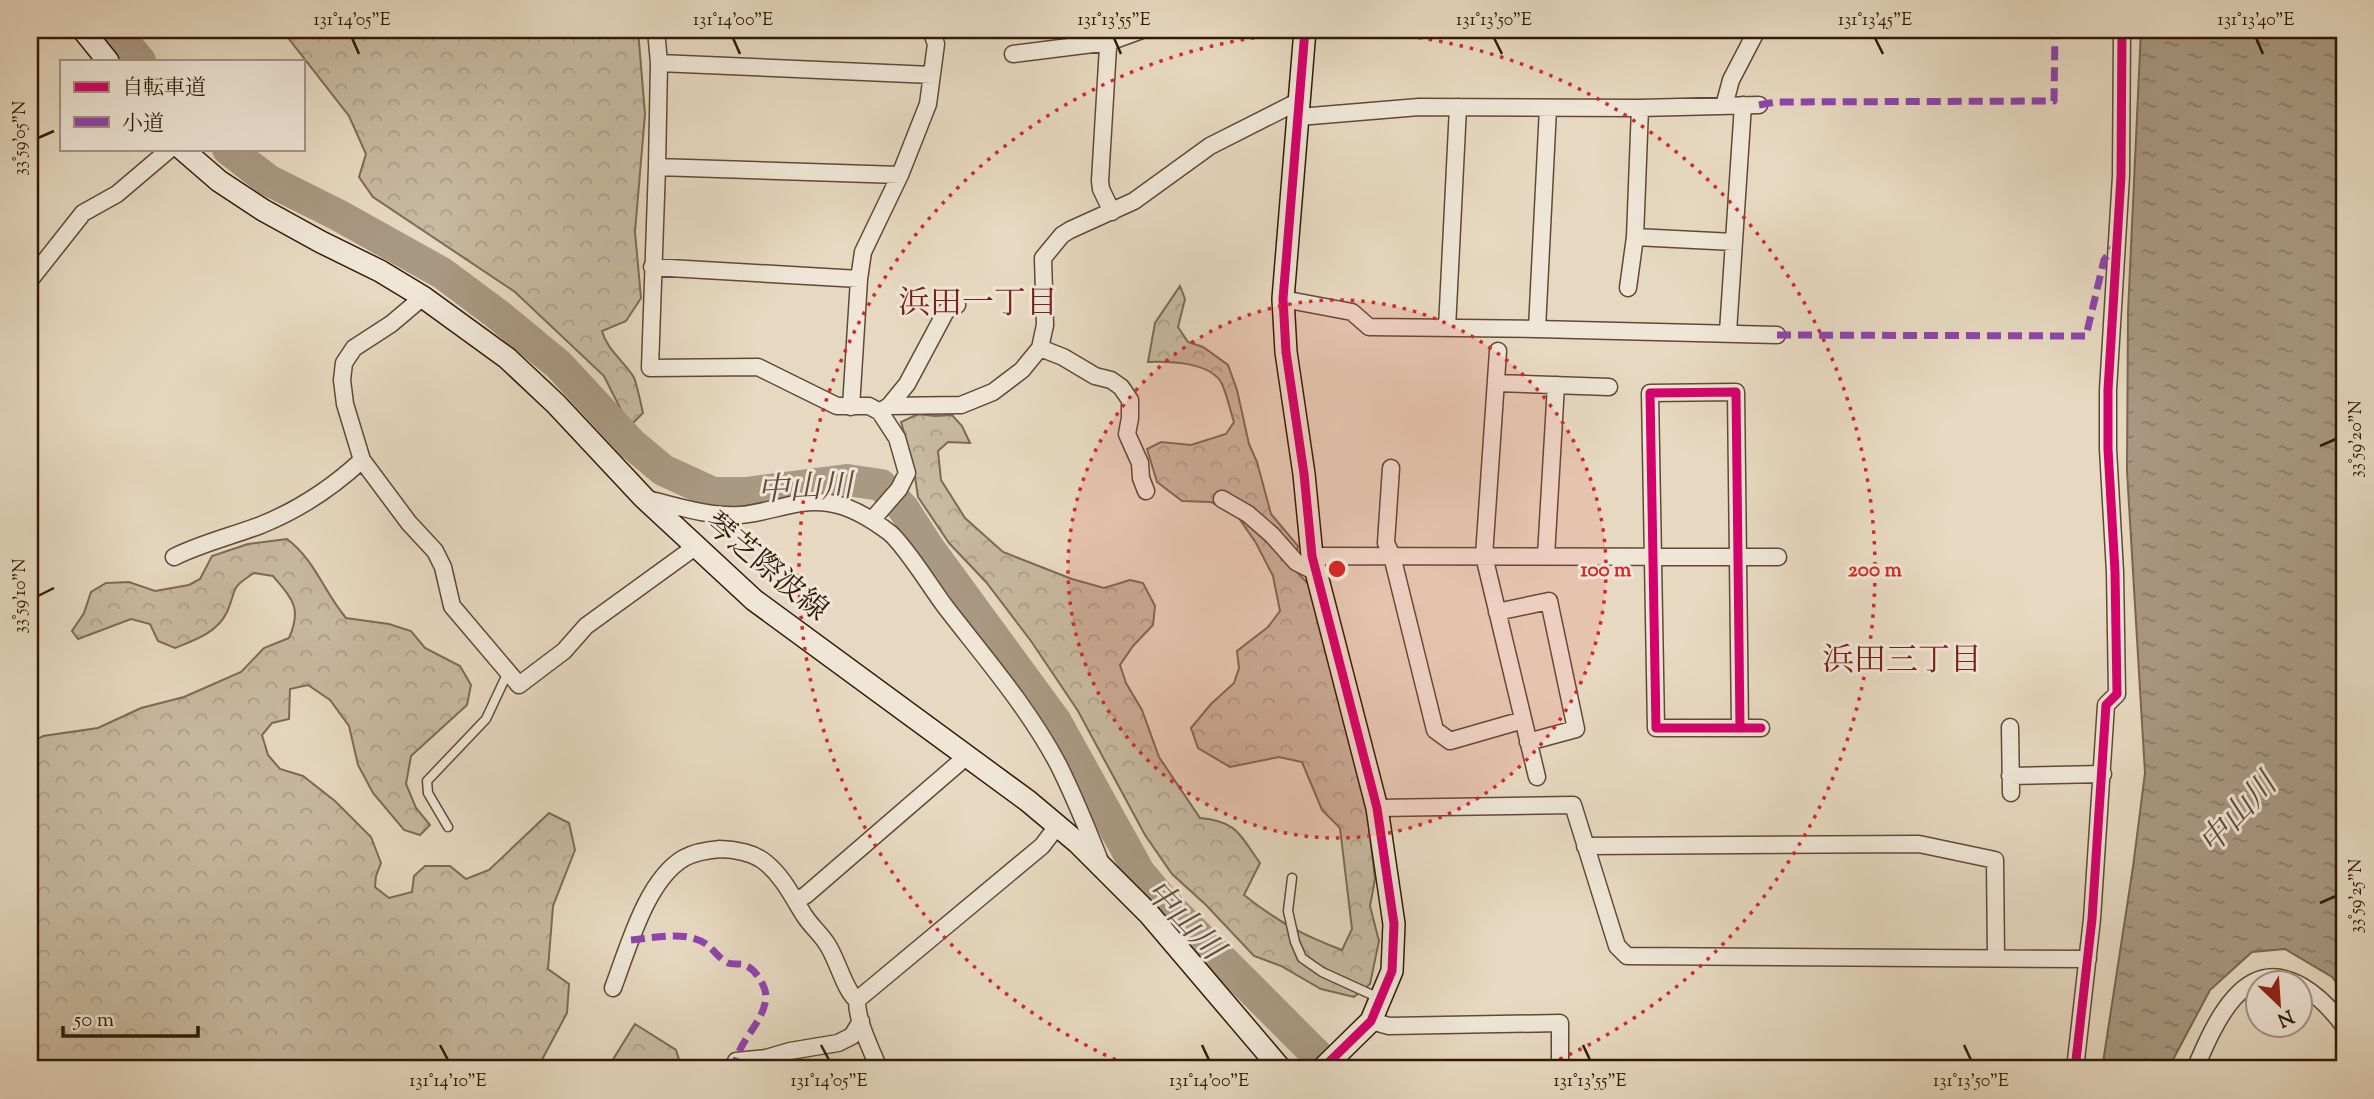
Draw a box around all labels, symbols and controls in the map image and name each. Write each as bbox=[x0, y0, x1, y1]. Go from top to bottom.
text: 131°14'05"E bbox=[313, 8, 391, 34]
text: 131°14'00"E bbox=[693, 8, 773, 34]
text: 131°13'55"E bbox=[1077, 8, 1151, 34]
text: 131°13'50"E bbox=[1456, 8, 1532, 34]
text: 131°13'45"E bbox=[1838, 8, 1912, 34]
text: 131°13'40"E bbox=[2218, 8, 2295, 34]
legend bbox=[60, 60, 304, 150]
text: 自転車道 bbox=[122, 74, 206, 104]
text: 33°59'05"N bbox=[8, 101, 34, 175]
text: 小道 bbox=[122, 110, 164, 140]
district label: 浜田一丁目 bbox=[898, 282, 1058, 328]
text: 33°59'20"N bbox=[2344, 400, 2370, 478]
water label: 中山川 bbox=[756, 464, 857, 515]
street label: 琴芝際波線 bbox=[694, 503, 837, 633]
text: 100 m bbox=[1581, 556, 1632, 586]
text: 200 m bbox=[1848, 556, 1903, 586]
centre of rings bbox=[1325, 557, 1349, 581]
text: 33°59'10"N bbox=[8, 558, 34, 634]
district label: 浜田三丁目 bbox=[1822, 639, 1982, 685]
water label: 中山川 bbox=[2190, 762, 2291, 866]
text: 33°59'25"N bbox=[2344, 859, 2370, 933]
water label: 中山川 bbox=[1133, 871, 1235, 974]
north arrow bbox=[2244, 970, 2314, 1040]
scale bar bbox=[63, 994, 198, 1038]
text: N bbox=[2273, 1002, 2298, 1033]
text: 50 m bbox=[73, 1006, 114, 1036]
text: 131°14'10"E bbox=[409, 1069, 487, 1095]
text: 131°14'05"E bbox=[790, 1069, 868, 1095]
text: 131°14'00"E bbox=[1169, 1069, 1249, 1095]
text: 131°13'55"E bbox=[1553, 1069, 1627, 1095]
text: 131°13'50"E bbox=[1933, 1069, 2009, 1095]

